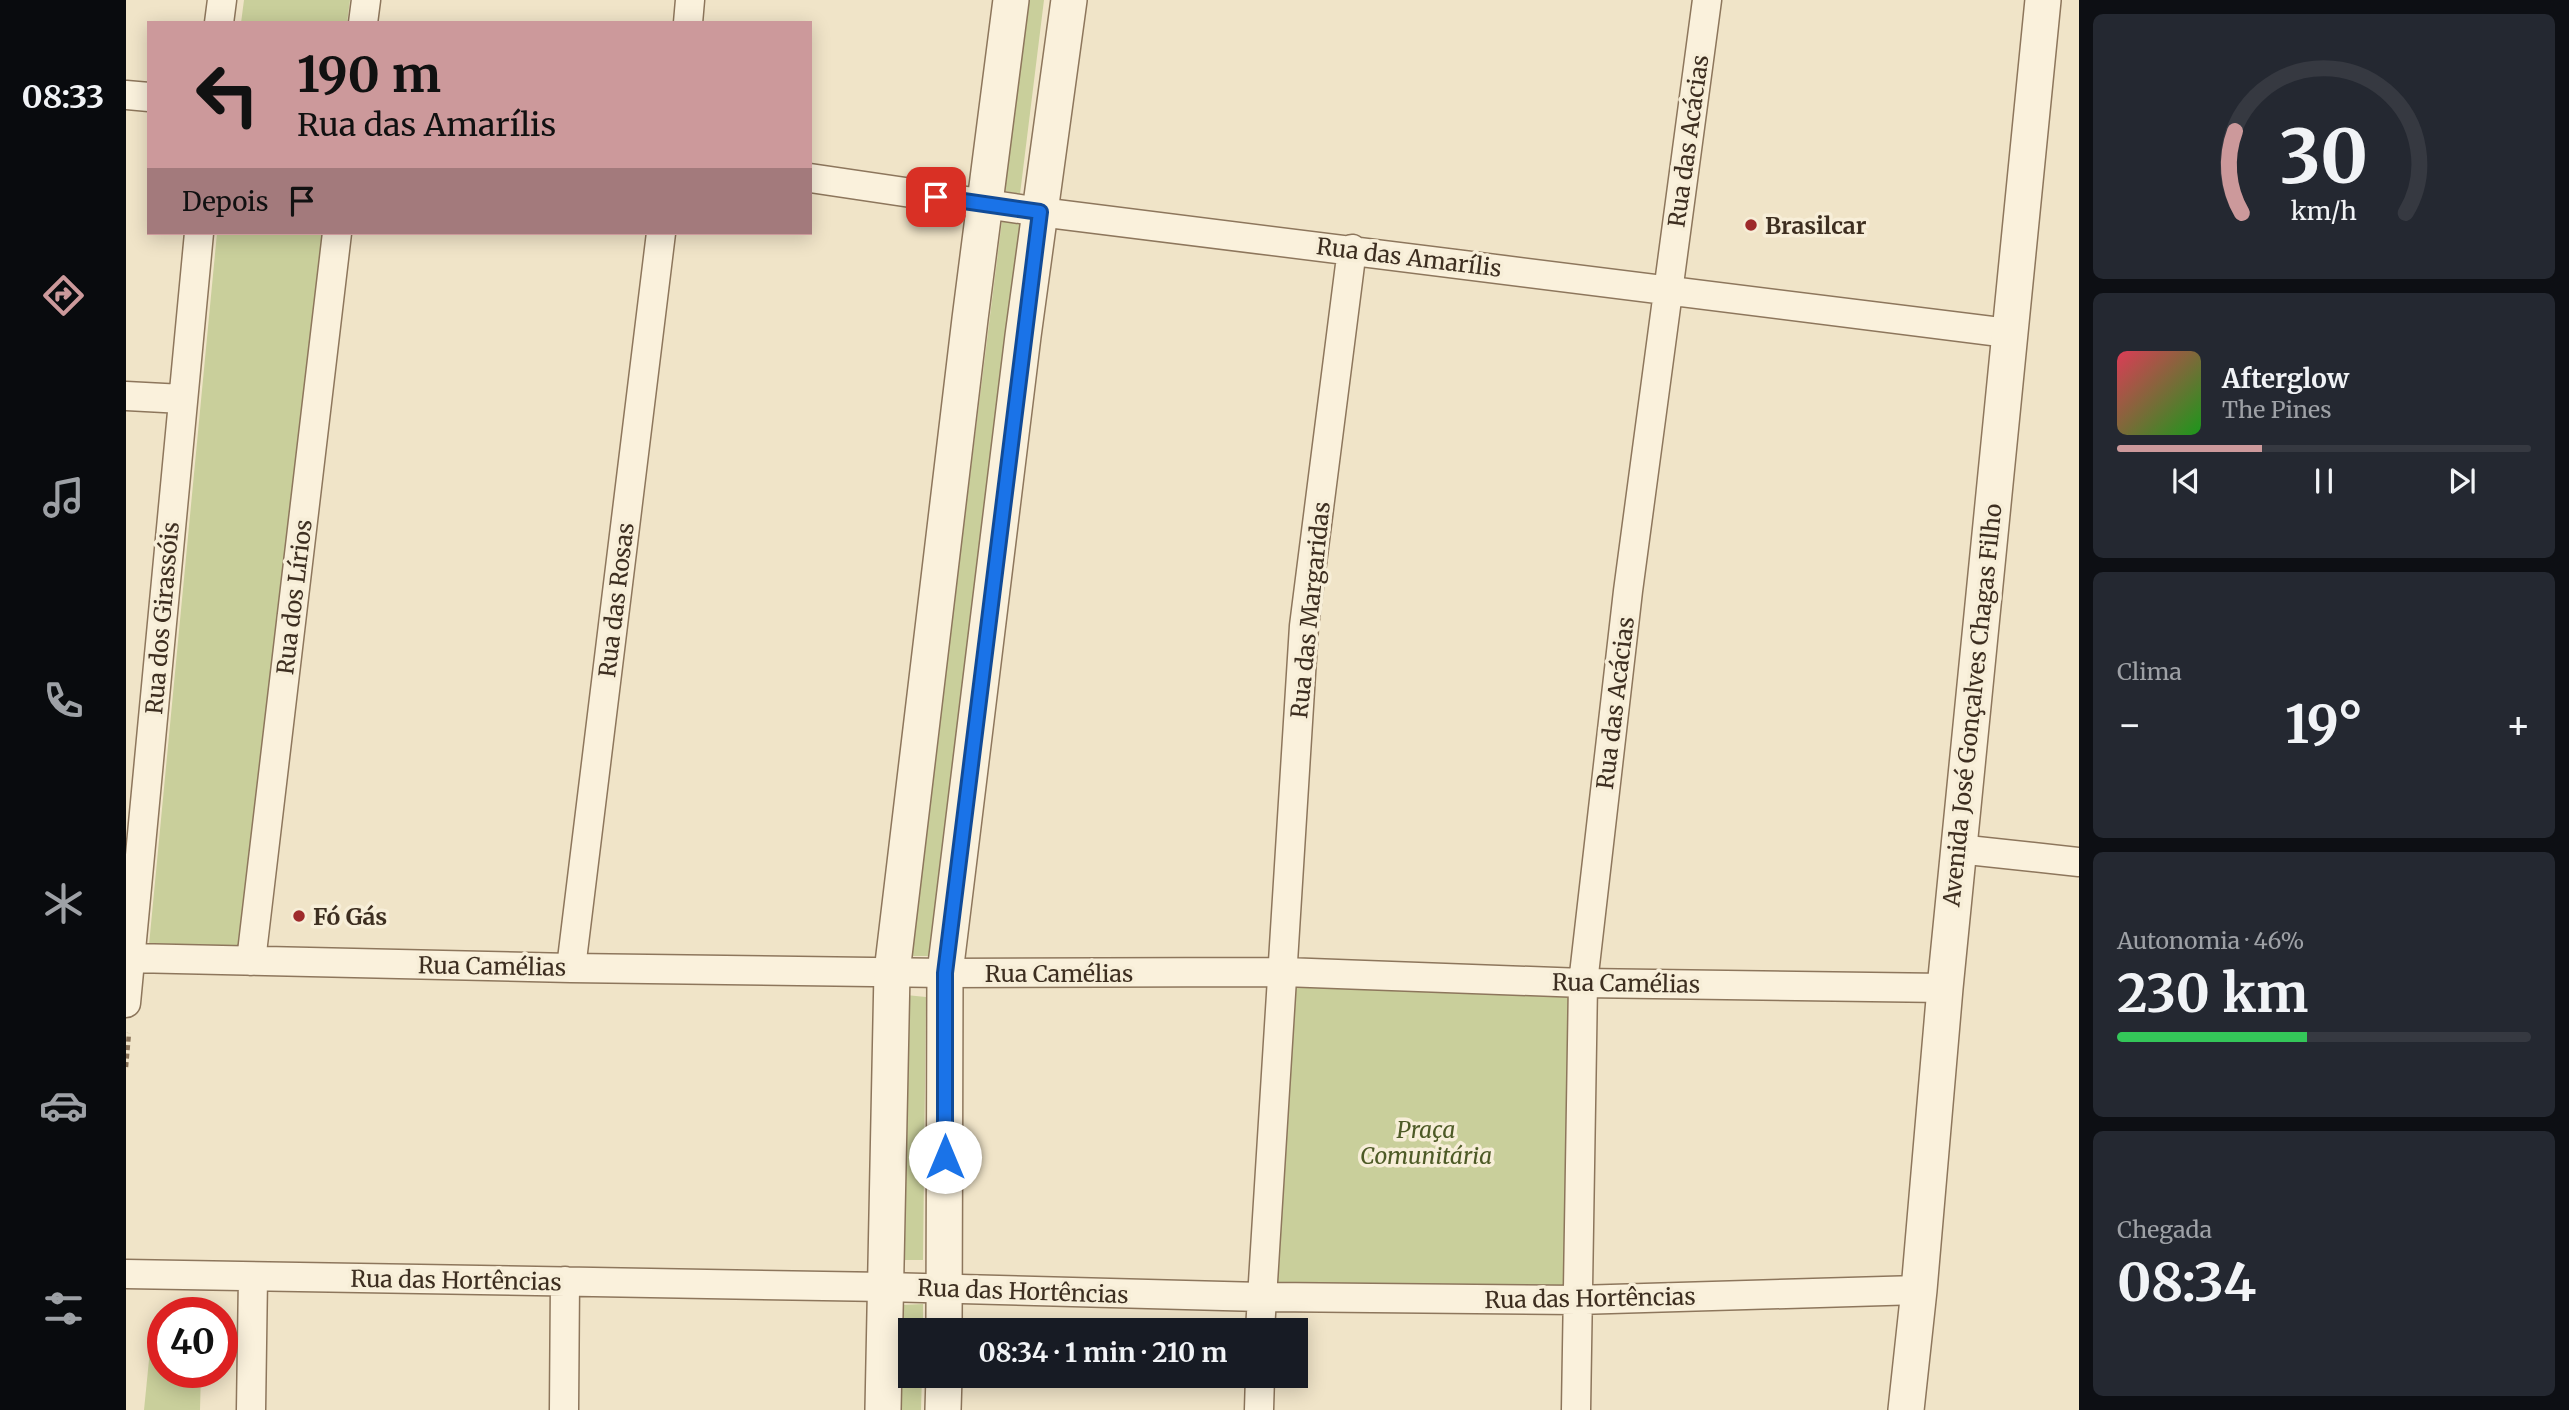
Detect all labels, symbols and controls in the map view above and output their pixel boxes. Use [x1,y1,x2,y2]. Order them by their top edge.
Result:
text: 190 m [297,44,441,105]
icon: left [182,49,273,140]
street label: Rua das Acácias [1662,53,1714,229]
text: 08:33 [22,77,104,117]
text: Rua das Amarílis [297,105,556,145]
text: 30 [2279,111,2369,203]
pin [906,167,966,227]
icon: arrive [917,178,955,216]
icon: arrive [283,182,321,220]
text: Depois [182,185,269,218]
text: km/h [2291,194,2357,226]
place label: Brasilcar [1765,211,1867,240]
marker: Brasilcar [1743,217,1759,233]
street label: Rua das Amarílis [1315,231,1503,283]
icon: directions [39,271,88,320]
text: Afterglow [2222,362,2349,395]
text: The Pines [2222,395,2332,424]
icon: previous [2167,462,2205,500]
icon: pause [2305,462,2343,500]
icon: next [2443,462,2481,500]
icon: music [39,473,88,522]
street label: Rua das Margaridas [1284,500,1336,720]
street label: Avenida José Gonçalves Chagas Filho [1936,502,2008,909]
street label: Rua dos Lírios [270,518,318,676]
street label: Rua dos Girassóis [139,521,185,715]
street label: Rua das Rosas [592,521,640,679]
street label: Rua das Acácias [1590,615,1640,791]
text: Clima [2117,657,2182,686]
icon: phone [39,676,88,725]
text: 19° [2285,692,2363,757]
text: − [2117,701,2142,748]
text: + [2506,701,2531,748]
icon: climate [39,879,88,928]
place label: Fó Gás [313,902,387,931]
marker: Fó Gás [291,908,307,924]
text: Autonomia · 46% [2117,926,2304,955]
street label: Rua Camélias [418,950,566,982]
street label: Rua Camélias [985,959,1133,988]
text: 230 km [2117,961,2308,1026]
street label: Rua Camélias [1552,967,1700,999]
icon: car [39,1081,88,1130]
park label: Praça Comunitária [1360,1115,1492,1170]
position arrow [908,1120,982,1194]
text: Chegada [2117,1215,2212,1244]
text: 08:34 [2117,1250,2256,1315]
street label: Rua das Hortências [350,1264,562,1296]
street label: Rua das Hortências [917,1273,1129,1309]
street label: Rua das Hortências [1484,1282,1696,1314]
icon: filters [39,1284,88,1333]
speed limit sign: 40 [147,1297,238,1388]
text: 08:34 · 1 min · 210 m [979,1336,1227,1369]

